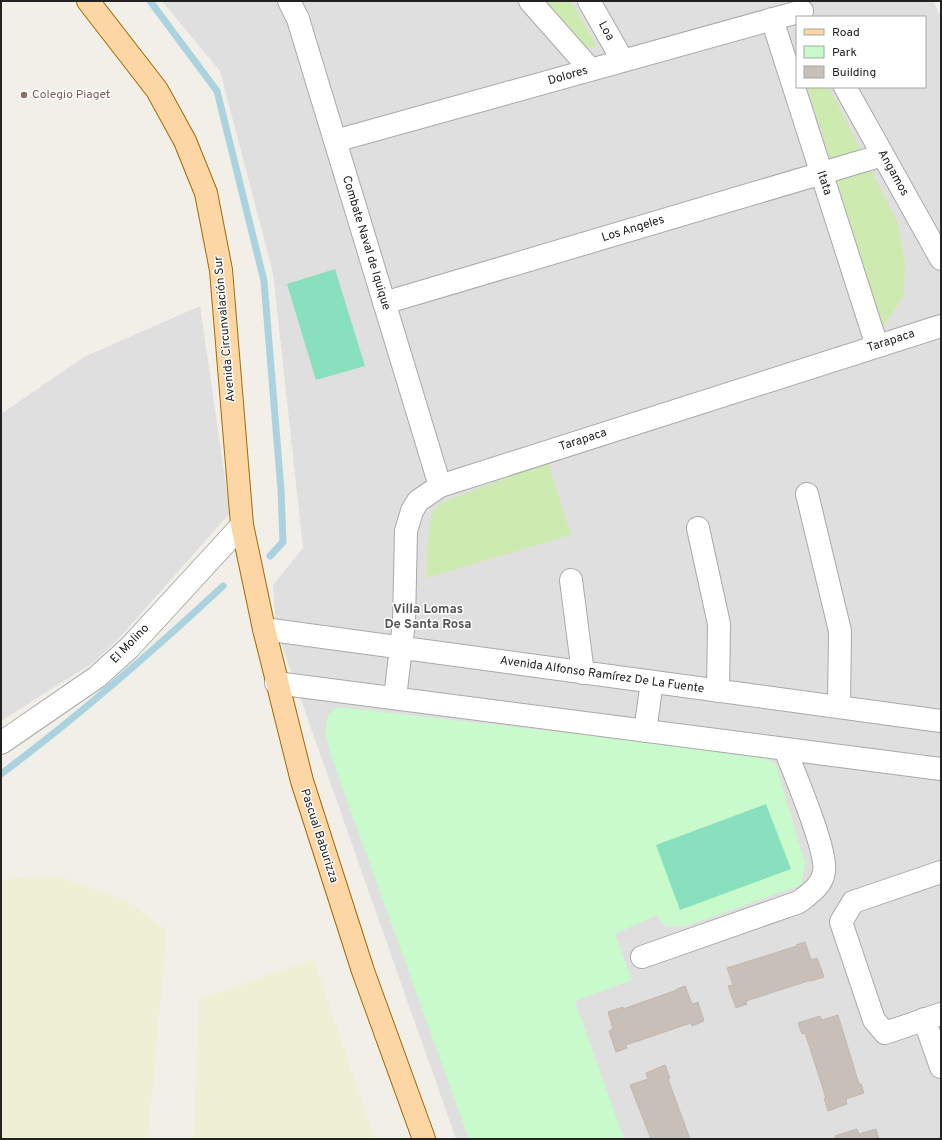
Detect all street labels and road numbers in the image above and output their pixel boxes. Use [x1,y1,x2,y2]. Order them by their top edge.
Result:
street label: Loa [594,18,618,44]
street label: Dolores [546,63,590,89]
street label: Angamos [874,147,912,199]
street label: Itata [813,169,835,197]
street label: Combate Naval de Iquique [338,174,394,312]
street label: Los Angeles [600,212,666,246]
street label: Avenida Circunvalación Sur [211,255,239,403]
street label: Tarapaca [865,326,917,356]
street label: Tarapaca [557,425,609,455]
street label: El Molino [107,620,153,667]
street label: Avenida Alfonso Ramírez De La Fuente [499,653,705,697]
street label: Pascual Baburizza [296,787,342,885]

